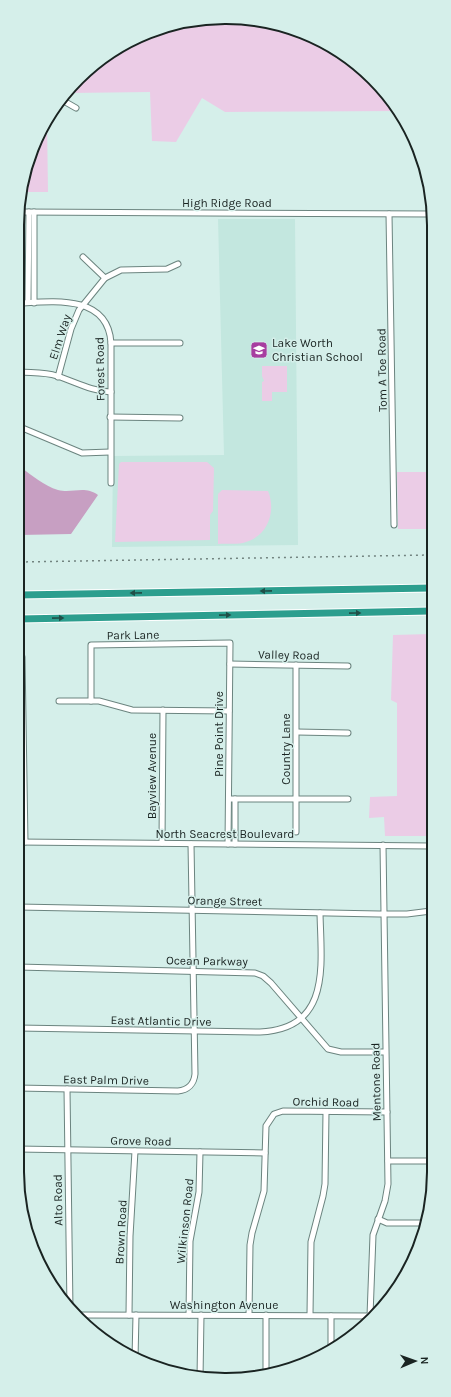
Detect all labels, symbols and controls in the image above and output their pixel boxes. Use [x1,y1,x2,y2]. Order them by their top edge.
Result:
street label: High Ridge Road [182,196,272,210]
street label: Elm Way [46,312,74,361]
street label: Tom A Toe Road [374,328,390,412]
place label: Lake Worth Christian School [272,336,363,364]
street label: Forest Road [92,337,108,401]
school or university icon: Lake Worth Christian School [249,340,269,360]
one-way arrow [259,588,272,594]
one-way arrow [129,590,142,596]
one-way arrow [349,610,362,616]
one-way arrow [219,612,232,618]
one-way arrow [52,615,65,621]
street label: Park Lane [106,628,160,642]
street label: Valley Road [258,647,320,663]
street label: Pine Point Drive [212,691,226,777]
street label: Country Lane [279,713,293,785]
street label: Bayview Avenue [145,733,159,819]
street label: North Seacrest Boulevard [156,827,294,841]
street label: Orange Street [188,893,263,909]
street label: Ocean Parkway [166,953,249,969]
street label: East Atlantic Drive [110,1013,212,1029]
street label: Mentone Road [368,1043,384,1121]
street label: East Palm Drive [63,1072,149,1088]
street label: Orchid Road [293,1094,359,1110]
street label: Grove Road [110,1133,172,1149]
street label: Alto Road [51,1174,65,1226]
street label: Wilkinson Road [174,1178,196,1264]
street label: Brown Road [112,1199,130,1265]
street label: Washington Avenue [170,1298,278,1312]
north arrow [395,1341,435,1381]
text: N [418,1356,431,1365]

